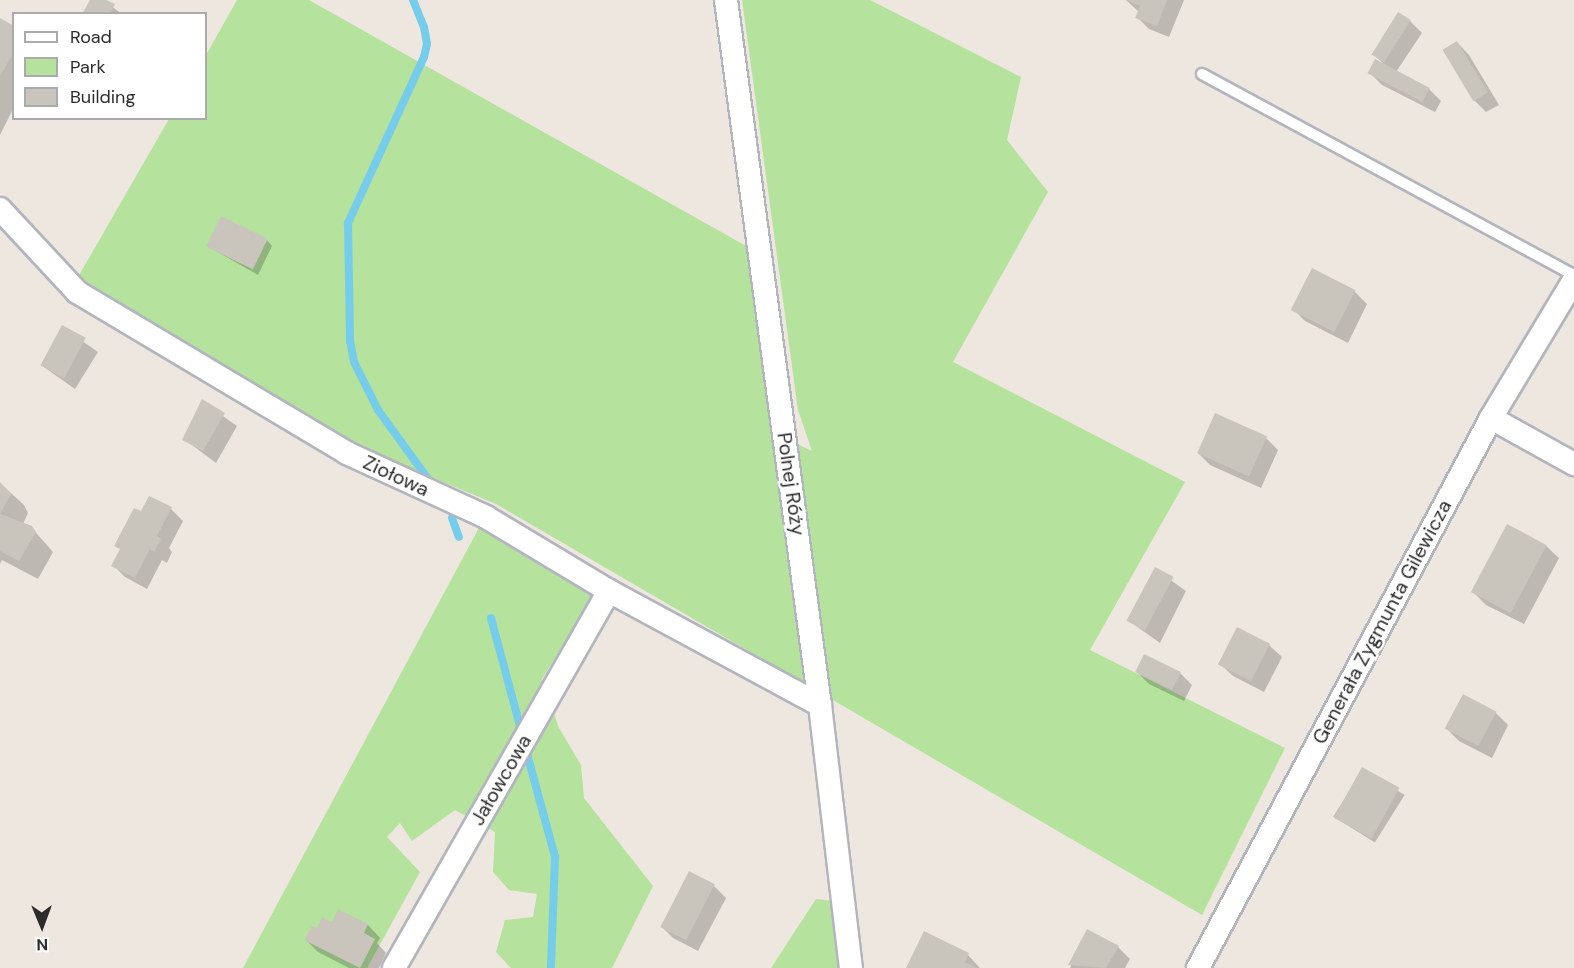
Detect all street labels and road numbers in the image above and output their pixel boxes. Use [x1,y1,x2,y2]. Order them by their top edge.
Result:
street label: Polnej Róży [772,431,810,537]
street label: Ziołowa [359,450,433,502]
street label: Generała Zygmunta Gilewicza [1307,496,1457,748]
street label: Jałowcowa [465,730,537,830]

